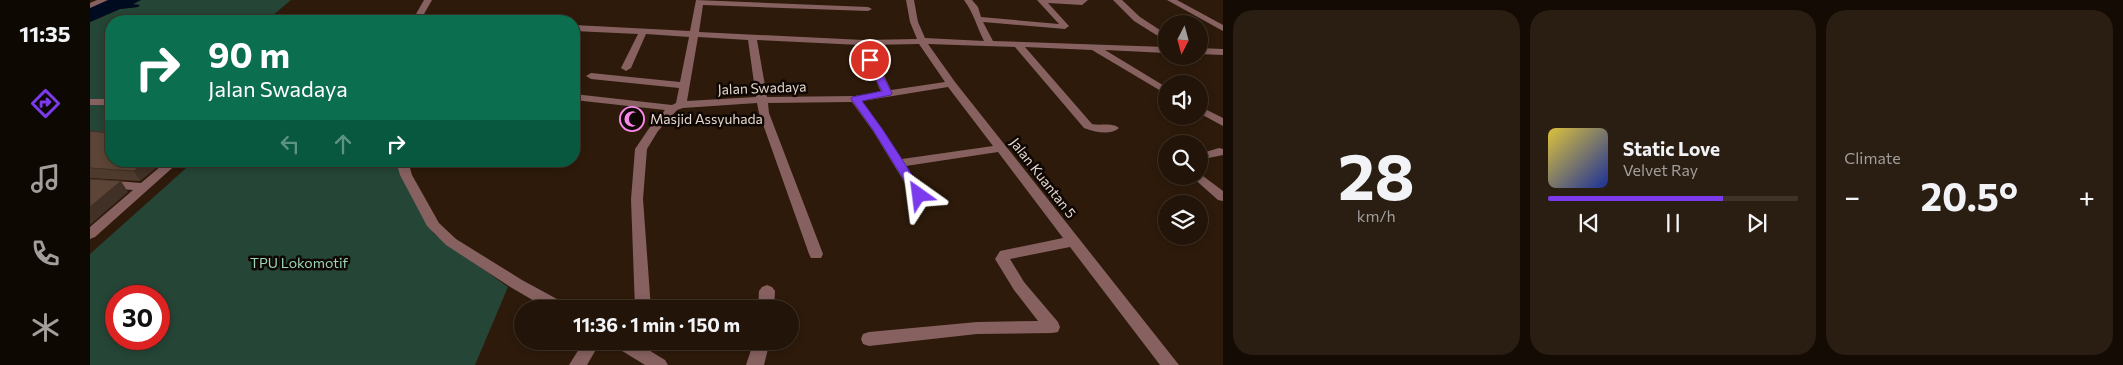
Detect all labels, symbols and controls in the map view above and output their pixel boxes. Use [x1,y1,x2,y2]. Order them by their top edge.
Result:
north arrow [1158,15,1208,65]
map controls [1158,15,1208,245]
text: 11:35 [19,20,71,47]
text: 90 m [208,32,290,75]
icon: right [125,35,190,100]
pin [849,39,891,81]
icon: arrive [856,46,884,74]
text: Jalan Swadaya [208,75,348,102]
button: sound [1158,75,1208,125]
street label: Jalan Swadaya [717,77,807,98]
icon: directions [28,86,63,121]
mosque icon: Masjid Assyuhada [619,106,645,132]
place label: Masjid Assyuhada [650,110,763,127]
icon: left [276,130,304,158]
icon: ahead [329,130,357,158]
icon: right [382,130,410,158]
street label: Jalan Kuantan 5 [1007,134,1080,221]
text: 28 [1338,134,1415,213]
button: search [1158,135,1208,185]
text: Static Love [1623,137,1720,160]
text: Climate [1844,148,1901,167]
text: Velvet Ray [1623,160,1698,179]
icon: music [28,161,63,196]
position arrow [892,168,944,220]
text: 20.5° [1921,172,2018,219]
text: − [1844,179,1860,213]
text: + [2079,179,2095,213]
button: layers [1158,195,1208,245]
text: km/h [1357,206,1396,225]
icon: previous [1575,209,1603,237]
icon: pause [1659,209,1687,237]
icon: next [1743,209,1771,237]
icon: phone [28,236,63,271]
park label: TPU Lokomotif [250,254,348,271]
speed limit sign: 30 [105,285,170,350]
icon: climate [28,310,63,345]
text: 11:36 · 1 min · 150 m [573,313,740,336]

